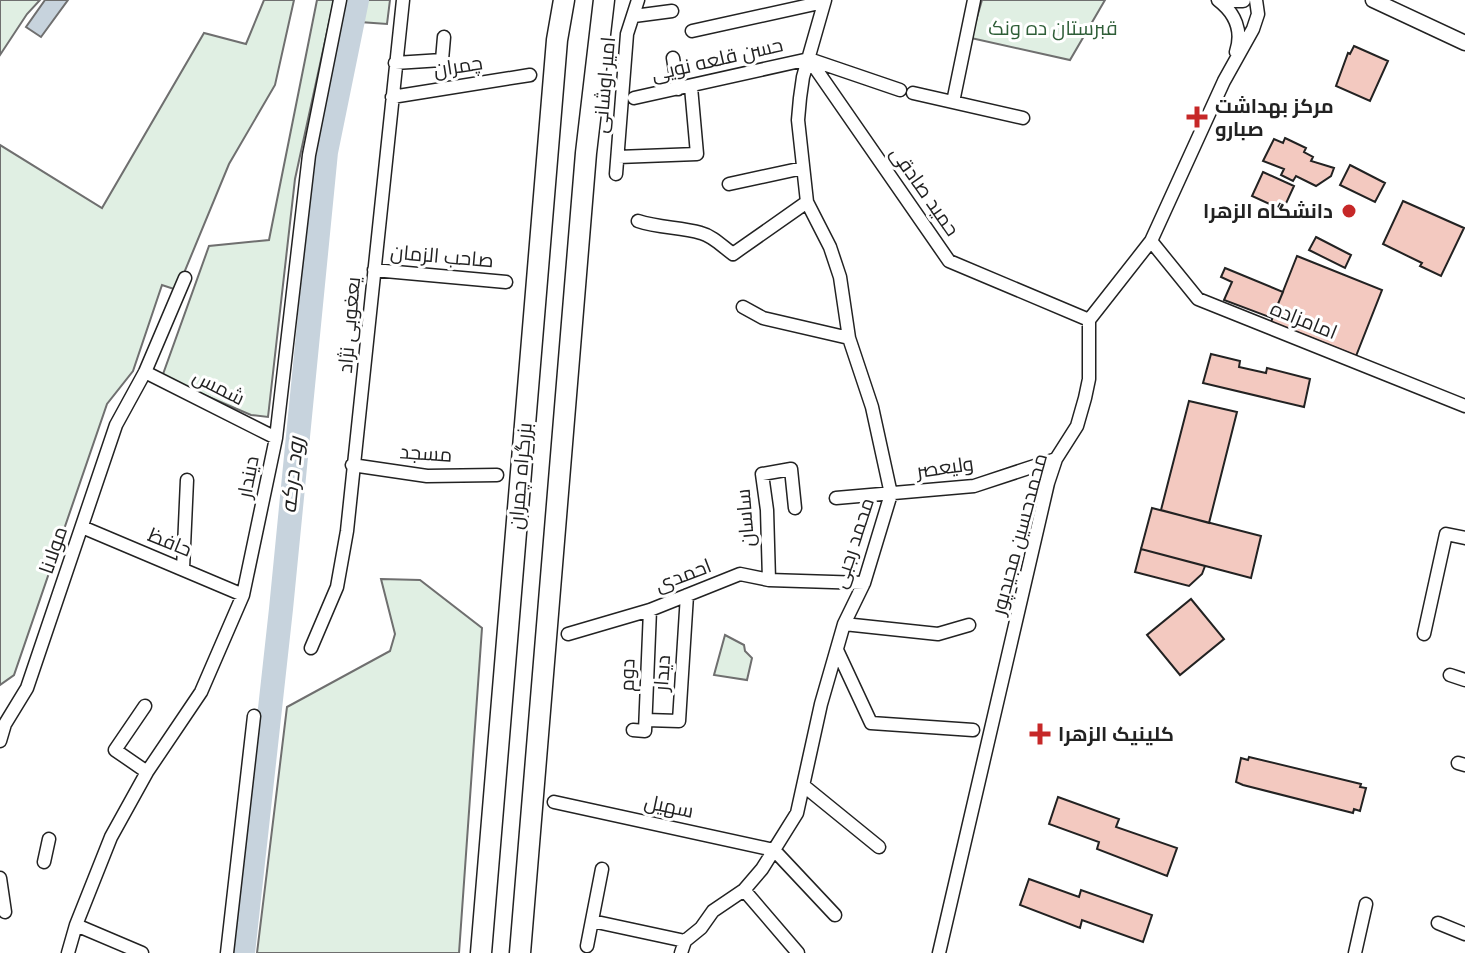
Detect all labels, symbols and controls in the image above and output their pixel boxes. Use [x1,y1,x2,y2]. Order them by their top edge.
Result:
park label: قبرستان ده ونک [988,16,1118,41]
street label: حسن قلعه نویی [649,32,785,87]
street label: امیر اوشانی [588,36,621,134]
street label: چمران [432,50,484,83]
place label: مرکز بهداشت صبارو [1215,94,1334,141]
marker: مرکز بهداشت صبارو [1186,106,1208,128]
street label: حمید صادقی [885,142,965,241]
place label: دانشگاه الزهرا [1203,199,1333,223]
marker: دانشگاه الزهرا [1340,202,1358,220]
street label: صاحب الزمان [389,240,495,273]
street label: یعغوبی نژاد [333,275,366,374]
street label: امامزاده [1267,296,1341,344]
street label: شمس [189,364,249,411]
street label: بزرگراه چمران [503,421,538,531]
water label: رود درکه [275,434,310,515]
street label: مسجد [399,439,453,467]
street label: ولیعصر [914,451,975,483]
street label: محمدحسین مجیدپور [986,451,1053,618]
street label: دیندار [232,454,264,501]
street label: ساسان [731,488,760,548]
street label: محمد رجبی [827,495,880,592]
street label: حافظ [145,522,195,562]
street label: مولانا [34,523,72,577]
street label: احمدی [651,553,715,598]
street label: دیدار [649,654,675,693]
street label: دوم [614,658,642,692]
place label: کلینیک الزهرا [1058,722,1174,746]
marker: کلینیک الزهرا [1029,723,1051,745]
street label: سهیل [642,789,696,824]

